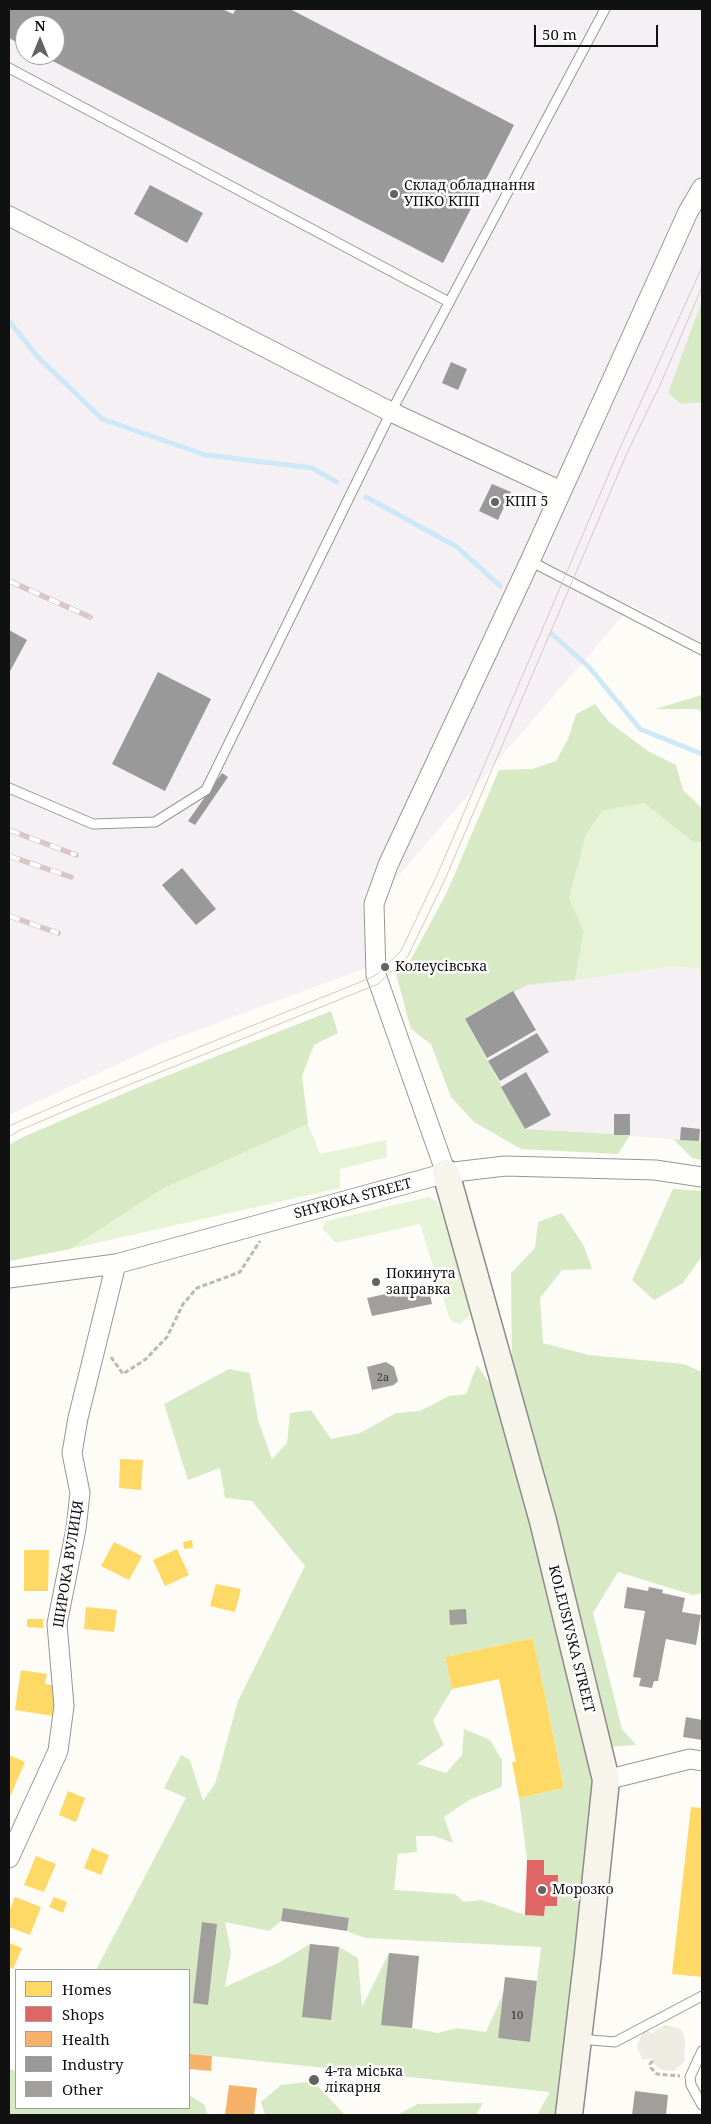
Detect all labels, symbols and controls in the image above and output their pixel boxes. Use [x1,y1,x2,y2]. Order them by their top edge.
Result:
north arrow [15,15,65,65]
scale bar [536,15,660,47]
text: N [34,16,46,35]
text: 50 m [542,24,577,44]
place label: Склад обладнання УПКО КПП [404,178,535,210]
marker: Склад обладнання УПКО КПП [388,188,400,200]
place label: КПП 5 [505,494,548,510]
marker: КПП 5 [489,496,501,508]
place label: Колеусівська [395,959,487,975]
marker: Колеусівська [379,961,391,973]
street label: SHYROKA STREET [292,1175,414,1223]
place label: Покинута заправка [386,1266,456,1298]
marker: Покинута заправка [370,1276,382,1288]
house number: 2а [377,1371,389,1385]
street label: ШИРОКА ВУЛИЦЯ [51,1499,87,1629]
street label: KOLEUSIVSKA STREET [545,1563,597,1715]
place label: Морозко [552,1882,613,1898]
marker: Морозко [536,1884,548,1896]
legend [15,1969,190,2109]
text: Homes [62,1979,112,1999]
text: Shops [62,2004,104,2024]
house number: 10 [511,2009,523,2023]
text: Health [62,2029,110,2049]
text: Industry [62,2054,124,2074]
place label: 4-та міська лікарня [325,2064,403,2096]
marker: 4-та міська лікарня [307,2073,321,2087]
text: Other [62,2079,103,2099]

